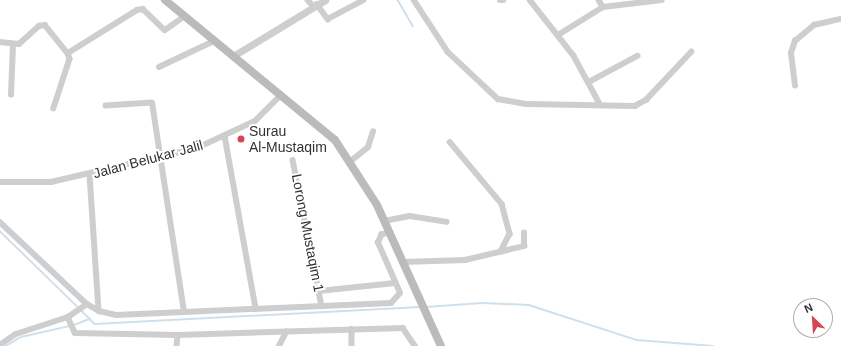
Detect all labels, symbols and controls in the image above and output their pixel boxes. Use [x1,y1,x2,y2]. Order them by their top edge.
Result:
place label: Surau Al-Mustaqim [249,123,327,156]
marker: Surau Al-Mustaqim [236,134,246,144]
street label: Jalan Belukar Jalil [91,136,205,182]
street label: Lorong Mustaqim 1 [288,173,328,293]
north arrow [793,298,833,338]
text: N [802,301,814,315]

